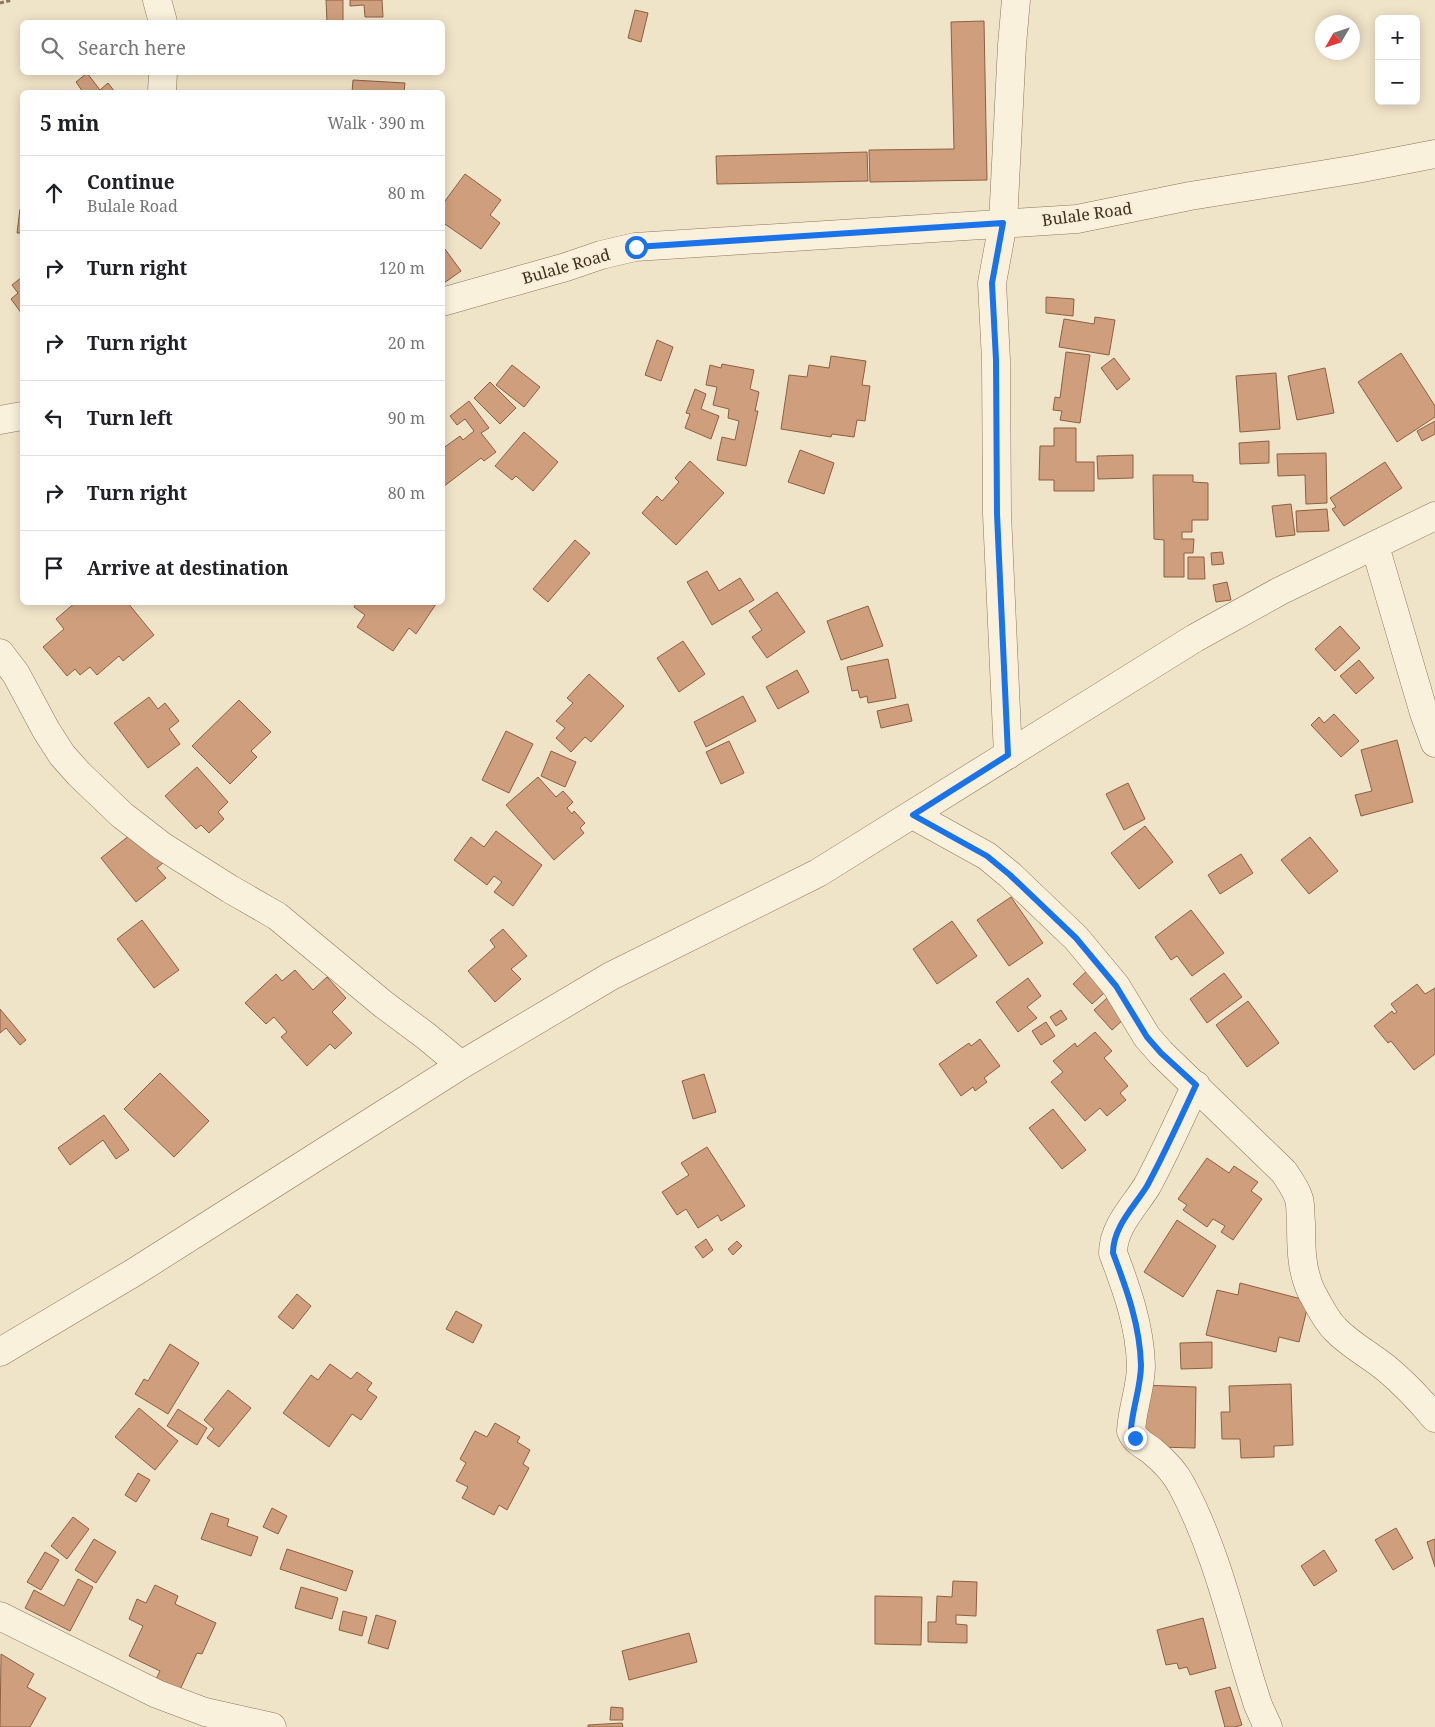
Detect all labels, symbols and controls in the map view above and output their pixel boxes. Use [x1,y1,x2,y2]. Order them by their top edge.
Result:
north arrow [1315,15,1360,60]
map controls [1375,15,1420,105]
button: + [1375,15,1420,60]
search box [20,20,445,75]
icon: search [38,34,66,62]
text: Search here [78,35,186,61]
button: − [1375,60,1420,105]
text: 5 min [40,109,99,137]
text: Walk · 390 m [328,112,425,134]
text: Continue [87,169,175,195]
icon: ahead [40,179,68,207]
text: 80 m [388,182,425,204]
text: Bulale Road [87,195,178,217]
street label: Bulale Road [1040,197,1134,231]
route start [625,236,648,259]
street label: Bulale Road [519,243,613,289]
icon: right [40,254,68,282]
text: Turn right [87,255,187,281]
text: 120 m [379,257,425,279]
icon: right [40,329,68,357]
text: Turn right [87,330,187,356]
text: 20 m [388,332,425,354]
icon: left [40,404,68,432]
text: Turn left [87,405,173,431]
text: 90 m [388,407,425,429]
icon: right [40,479,68,507]
text: Turn right [87,480,187,506]
text: 80 m [388,482,425,504]
icon: arrive [40,554,68,582]
text: Arrive at destination [87,555,289,581]
route end [1124,1427,1147,1450]

